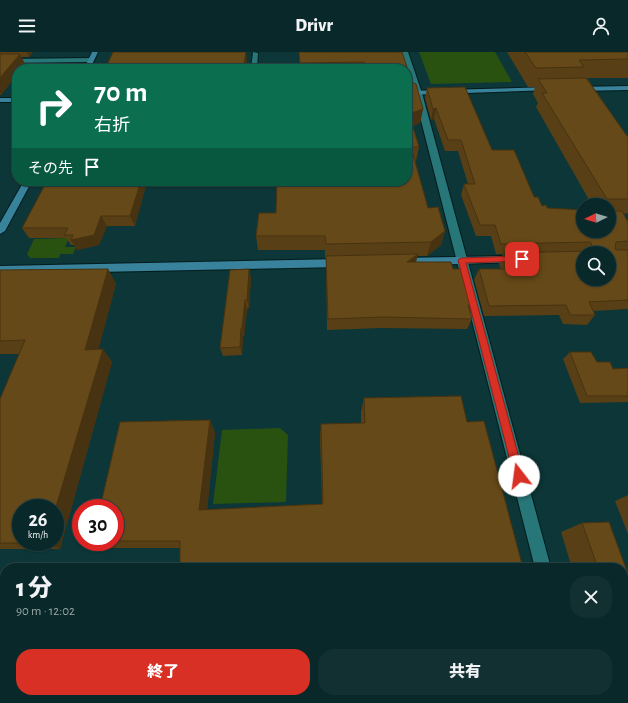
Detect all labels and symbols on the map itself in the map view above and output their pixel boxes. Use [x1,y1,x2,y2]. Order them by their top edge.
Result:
north arrow [576,198,616,238]
pin [505,242,539,276]
position arrow [498,455,540,497]
speed limit sign: 30 [72,499,124,551]

